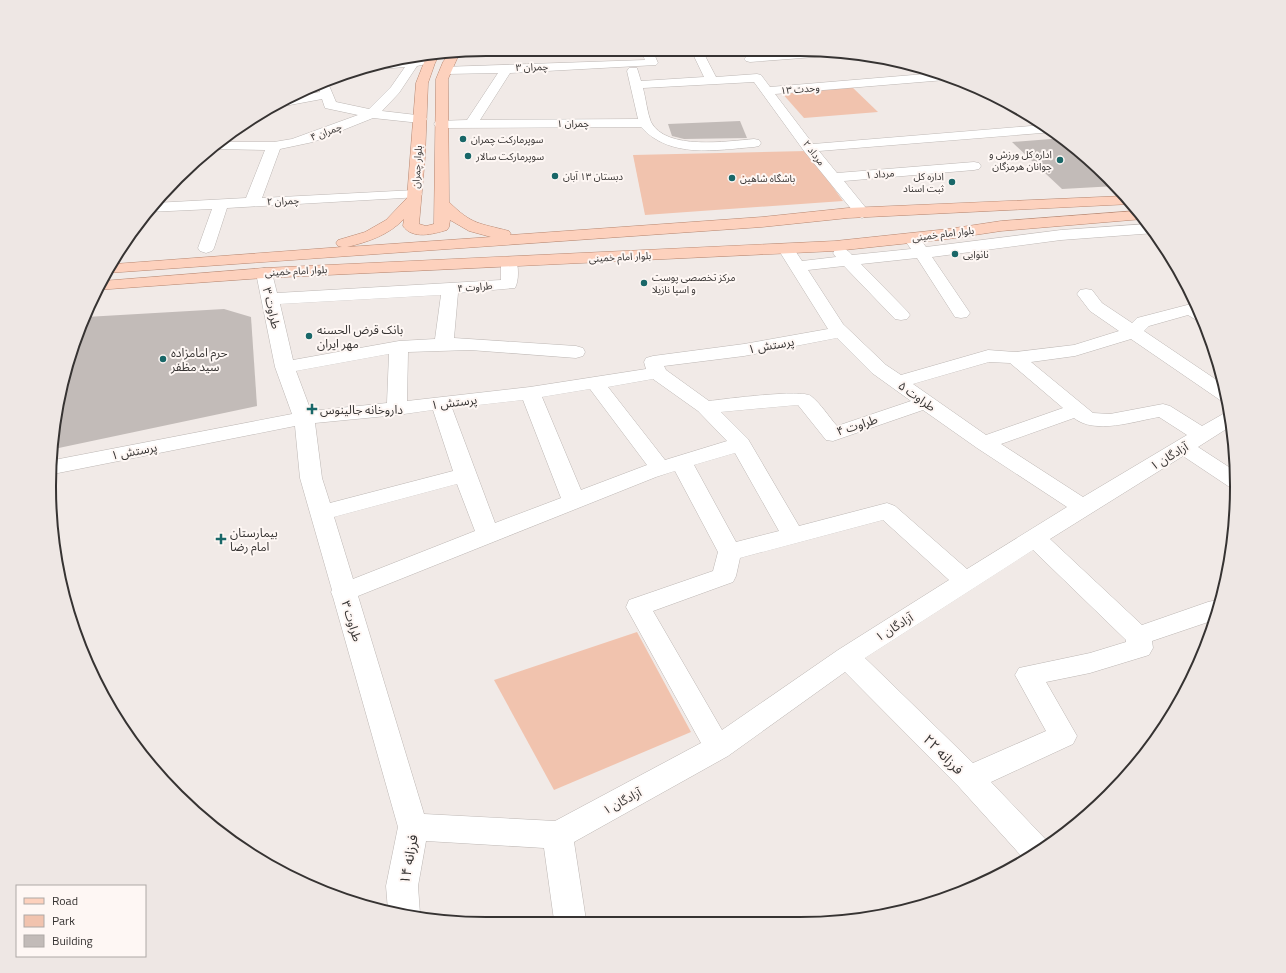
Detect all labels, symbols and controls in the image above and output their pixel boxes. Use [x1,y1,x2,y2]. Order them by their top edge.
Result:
street label: چمران ۳ [515,59,549,75]
street label: وحدت ۱۳ [780,80,820,98]
street label: چمران ۱ [557,116,589,131]
street label: چمران ۴ [308,119,344,145]
place label: سوپرمارکت چمران [471,132,544,147]
marker: سوپرمارکت چمران [458,134,468,144]
street label: مرداد ۲ [799,137,829,169]
street label: بلوار چمران [408,145,426,189]
place label: اداره کل ورزش و جوانان هرمزگان [989,147,1052,174]
place label: سوپرمارکت سالار [475,149,544,164]
marker: سوپرمارکت سالار [463,151,473,161]
marker: اداره کل ورزش و جوانان هرمزگان [1055,155,1065,165]
street label: مرداد ۱ [865,165,895,183]
place label: دبستان ۱۳ آبان [563,169,623,184]
place label: اداره کل ثبت اسناد [903,169,944,196]
marker: دبستان ۱۳ آبان [550,171,560,181]
place label: باشگاه شاهین [740,171,796,186]
marker: باشگاه شاهین [727,173,737,183]
marker: اداره کل ثبت اسناد [947,177,957,187]
street label: چمران ۲ [266,193,300,209]
street label: بلوار امام خمینی [911,223,975,246]
place label: نانوایی [963,247,989,262]
street label: بلوار امام خمینی [588,248,652,267]
marker: نانوایی [950,249,960,259]
street label: بلوار امام خمینی [264,262,328,281]
place label: مرکز تخصصی پوست و اسپا نازیلا [652,270,735,297]
street label: طراوت ۴ [457,278,493,296]
marker: مرکز تخصصی پوست و اسپا نازیلا [639,278,649,288]
street label: طراوت ۳ [258,285,286,331]
place label: بانک قرض الحسنه مهر ایران [317,320,403,353]
marker: بانک قرض الحسنه مهر ایران [304,331,314,341]
street label: پرستش ۱ [746,332,796,358]
place label: حرم امامزاده سید مظفر [170,343,228,376]
marker: حرم امامزاده سید مظفر [158,354,168,364]
street label: طراوت ۵ [894,376,940,416]
street label: پرستش ۱ [430,390,478,414]
place label: داروخانه جالینوس [320,400,403,419]
marker: داروخانه جالینوس [307,404,317,414]
street label: طراوت ۴ [834,409,880,441]
street label: پرستش ۱ [109,437,159,465]
street label: آزادگان ۱ [1146,437,1192,475]
place label: بیمارستان امام رضا [230,523,278,556]
marker: بیمارستان امام رضا [215,533,227,545]
street label: طراوت ۳ [337,598,367,644]
street label: آزادگان ۱ [871,608,917,646]
street label: فرزانه ۲۲ [919,729,969,779]
street label: آزادگان ۱ [599,783,645,819]
street label: فرزانه ۱۴ [393,833,423,885]
legend [16,885,146,957]
text: Road [52,891,78,910]
text: Park [52,911,75,930]
text: Building [52,931,93,950]

